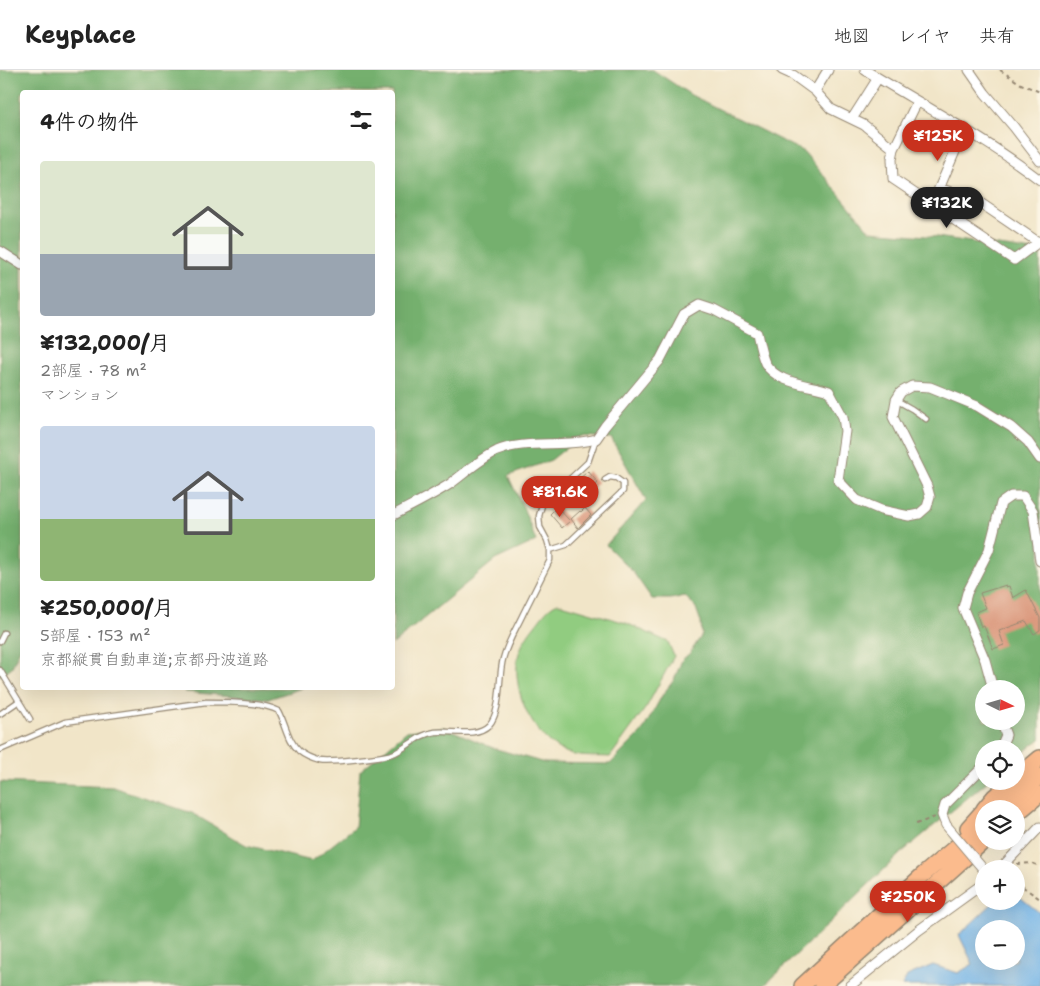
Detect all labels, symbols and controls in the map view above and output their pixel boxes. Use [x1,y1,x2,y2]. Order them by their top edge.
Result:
text: Keyplace [25,19,136,51]
text: 地図 [834,24,870,48]
text: レイヤ [898,24,951,48]
text: 共有 [979,24,1015,48]
icon: filters [347,106,375,134]
text: 4件の物件 [40,108,139,136]
pin: ¥125K [903,119,973,162]
text: ¥125K [913,125,963,146]
pin: ¥132K [912,186,982,229]
text: ¥132K [922,192,972,213]
icon: home [163,193,253,283]
text: ¥132,000/月 [40,329,170,357]
text: 2部屋 · 78 m² [40,360,147,381]
text: マンション [40,384,119,405]
icon: home [163,458,253,548]
pin: ¥81.6K [519,476,601,518]
text: ¥81.6K [532,481,588,502]
text: ¥250,000/月 [40,594,174,622]
text: 5部屋 · 153 m² [40,625,151,646]
text: 京都縦貫自動車道;京都丹波道路 [40,649,268,670]
north arrow [975,680,1025,730]
map controls [975,680,1025,970]
button: locate [975,740,1025,790]
button: layers [975,800,1025,850]
button: + [975,860,1025,910]
pin: ¥250K [873,880,943,923]
text: ¥250K [881,886,935,907]
button: − [975,920,1025,970]

